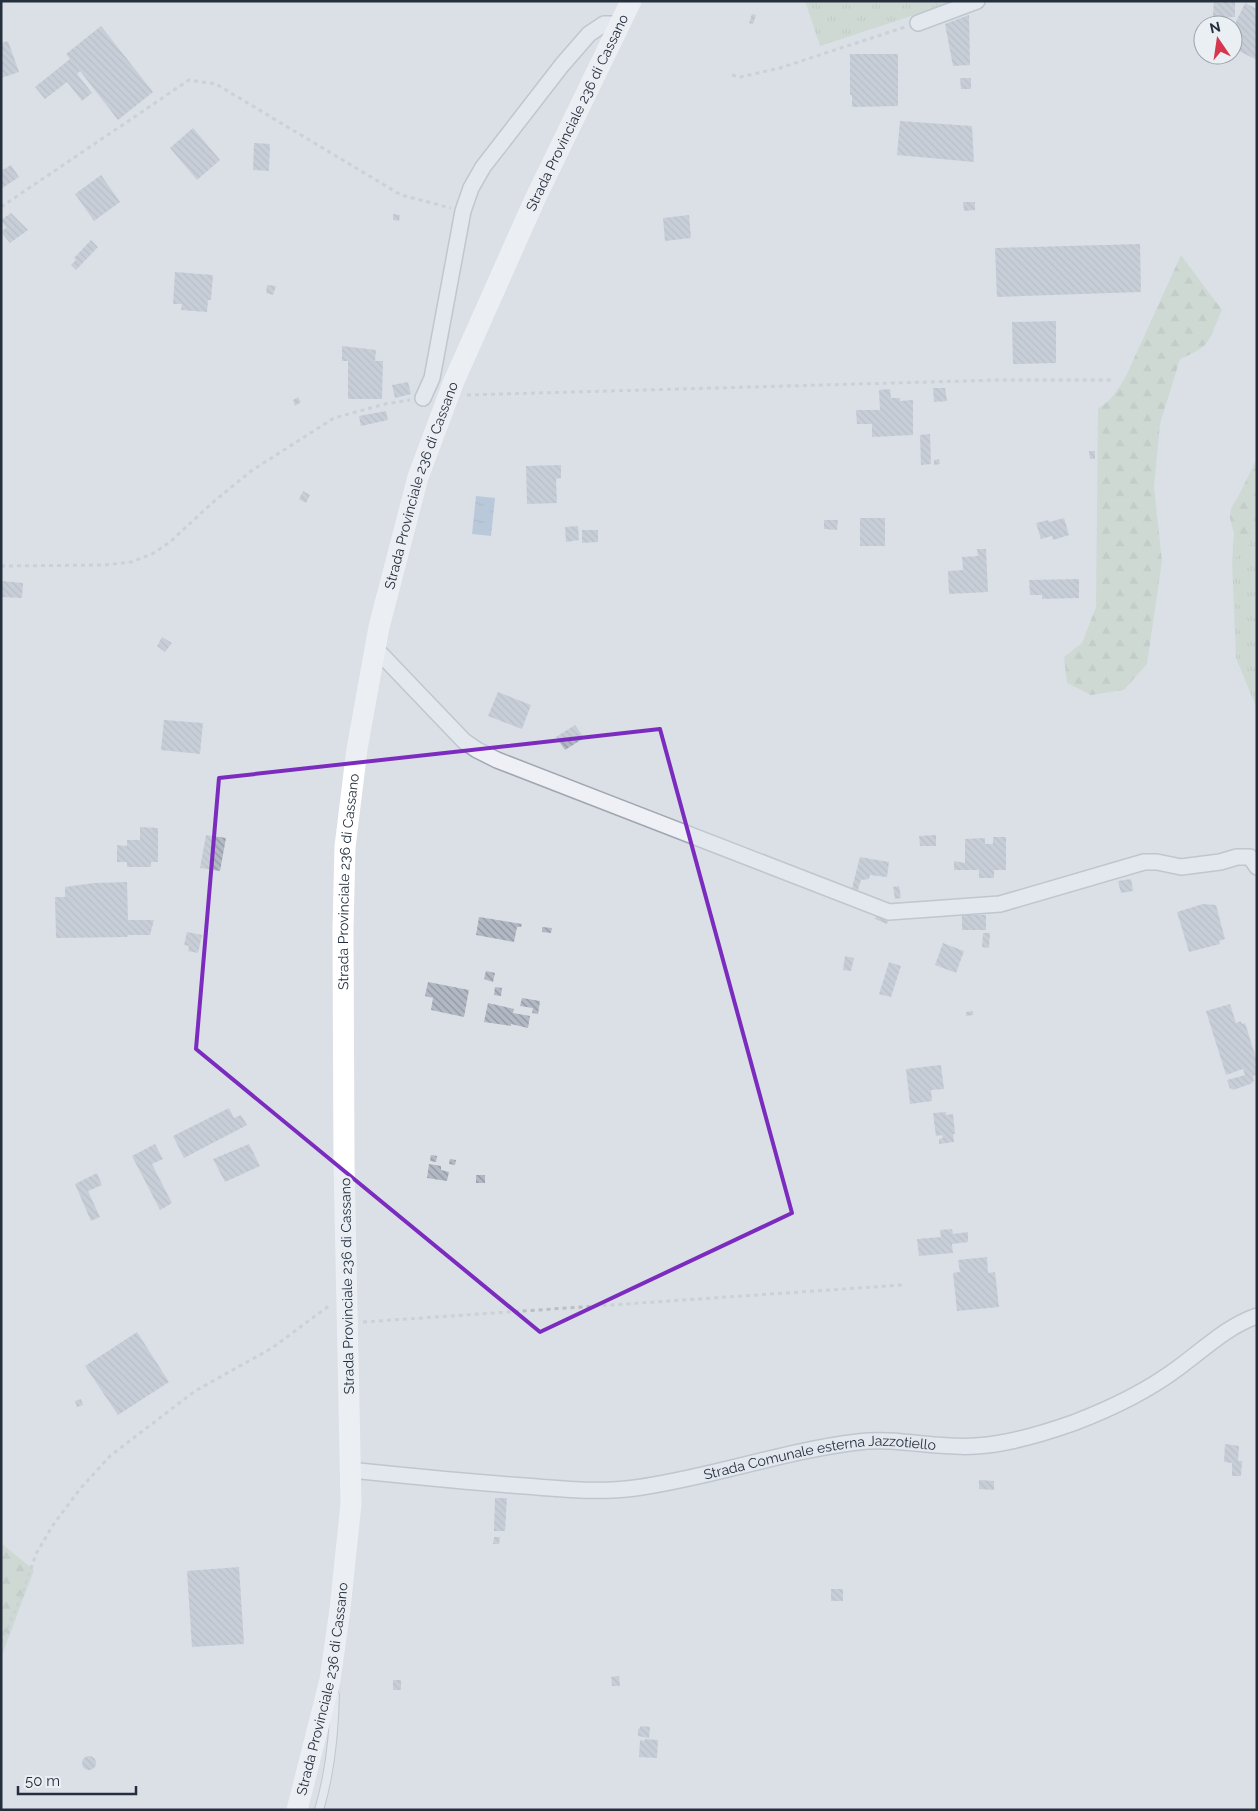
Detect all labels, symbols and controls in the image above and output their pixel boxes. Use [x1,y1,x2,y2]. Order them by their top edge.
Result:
street label: Strada Provinciale 236 di Cassano [523,11,631,214]
north arrow [1193,15,1243,65]
text: N [1208,18,1222,36]
street label: Strada Provinciale 236 di Cassano [381,379,461,591]
street label: Strada Provinciale 236 di Cassano [335,773,362,990]
street label: Strada Provinciale 236 di Cassano [337,1178,357,1394]
street label: Strada Comunale esterna Jazzotiello [702,1433,937,1483]
street label: Strada Provinciale 236 di Cassano [293,1582,351,1797]
scale bar [18,1764,135,1796]
text: 50 m [25,1772,60,1790]

